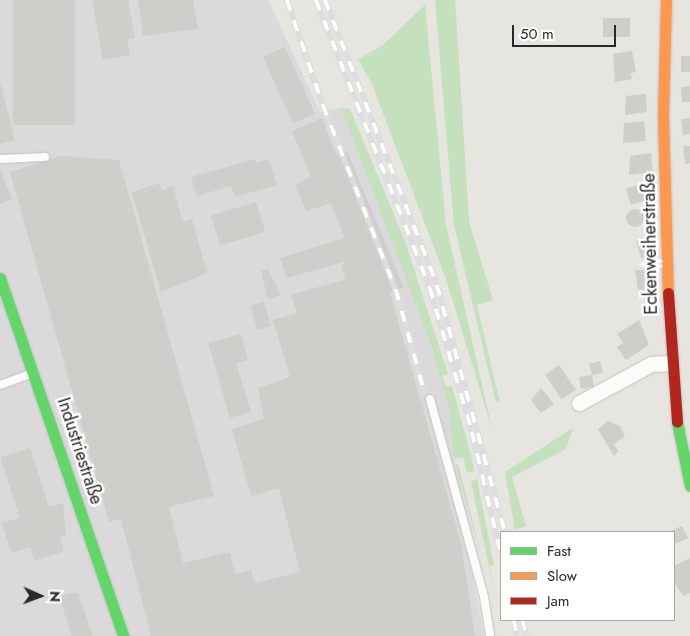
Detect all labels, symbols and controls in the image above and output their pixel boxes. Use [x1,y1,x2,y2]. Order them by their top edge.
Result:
scale bar [515,15,619,47]
text: 50 m [520,23,554,45]
street label: Eckenweiherstraße [638,173,662,315]
street label: Industriestraße [53,395,107,507]
legend [500,531,675,621]
text: Fast [547,540,571,562]
text: Slow [547,565,577,587]
north arrow [15,571,65,621]
text: Jam [547,590,570,612]
text: N [45,591,65,602]

